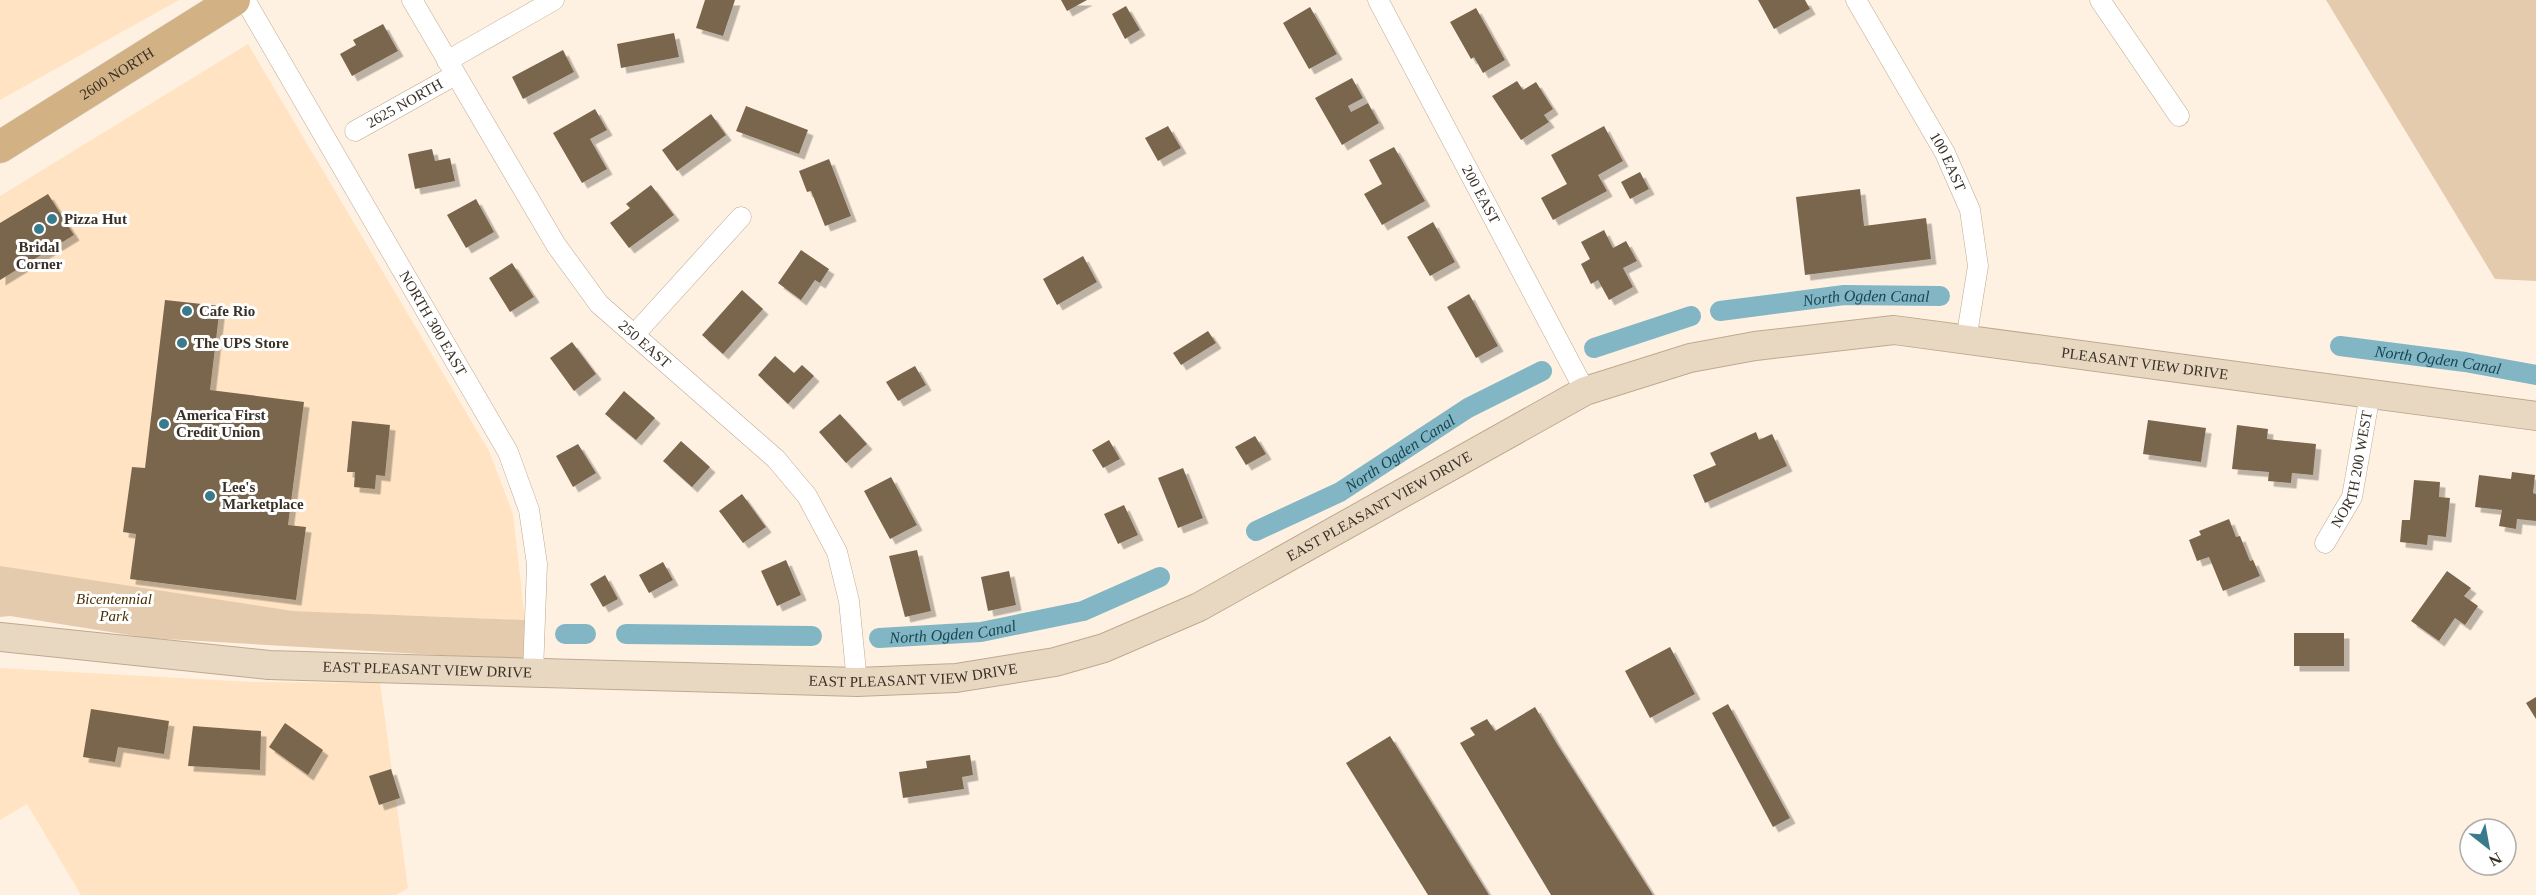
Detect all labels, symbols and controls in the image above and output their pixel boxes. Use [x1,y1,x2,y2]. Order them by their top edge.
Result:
street label: 2600 NORTH [77,44,157,103]
street label: 2625 NORTH [364,75,446,131]
street label: 100 EAST [1927,129,1969,194]
street label: 200 EAST [1459,163,1503,226]
place label: Pizza Hut [64,211,127,227]
marker: Pizza Hut [45,212,59,226]
marker: Bridal Corner [32,222,46,236]
place label: Bridal Corner [16,239,63,272]
street label: NORTH 300 EAST [396,268,470,378]
water label: North Ogden Canal [1801,286,1930,309]
place label: Cafe Rio [199,303,255,319]
marker: Cafe Rio [180,304,194,318]
street label: 250 EAST [615,317,674,371]
place label: The UPS Store [194,335,289,351]
marker: The UPS Store [175,336,189,350]
water label: North Ogden Canal [2373,342,2503,377]
street label: PLEASANT VIEW DRIVE [2060,344,2229,383]
place label: America First Credit Union [176,407,266,440]
street label: NORTH 200 WEST [2328,410,2375,530]
water label: North Ogden Canal [1341,411,1458,495]
marker: America First Credit Union [157,417,171,431]
street label: EAST PLEASANT VIEW DRIVE [1284,448,1475,564]
place label: Lee's Marketplace [222,479,304,512]
marker: Lee's Marketplace [203,489,217,503]
park label: Bicentennial Park [76,591,152,624]
water label: North Ogden Canal [888,616,1018,646]
street label: EAST PLEASANT VIEW DRIVE [323,659,532,681]
street label: EAST PLEASANT VIEW DRIVE [808,660,1018,690]
north arrow [2458,817,2518,877]
text: N [2486,849,2505,870]

